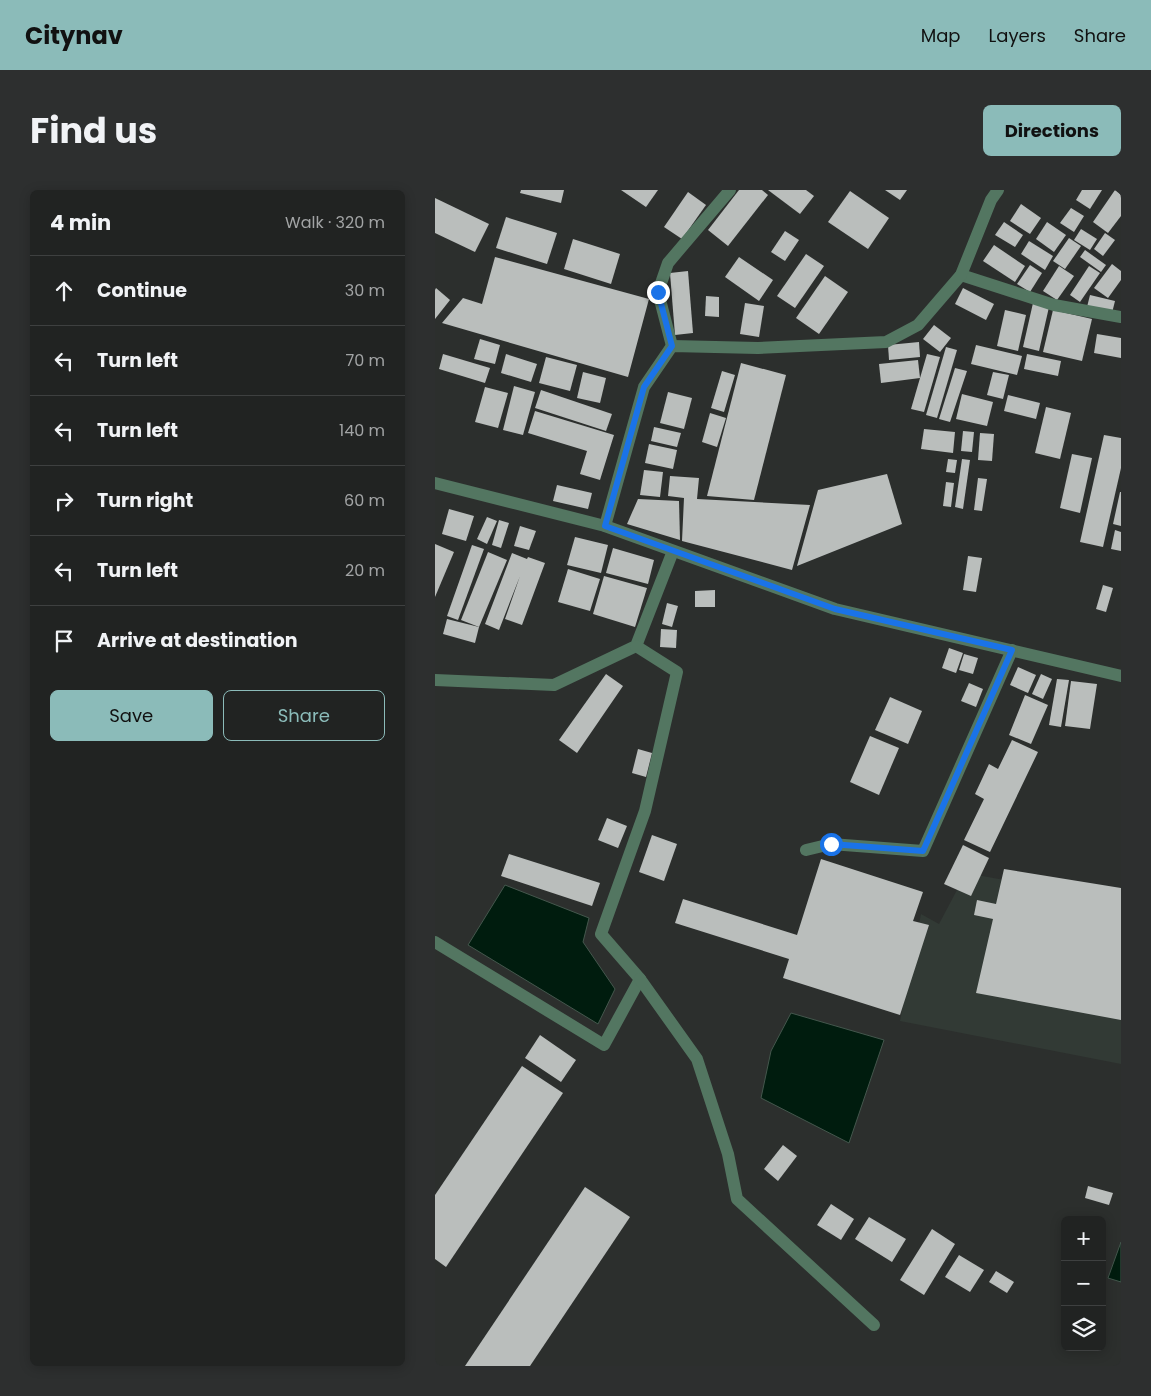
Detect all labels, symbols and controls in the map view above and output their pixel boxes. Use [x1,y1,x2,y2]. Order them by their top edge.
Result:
text: Citynav [25,19,123,52]
text: Map [921,23,961,48]
text: Layers [989,23,1046,48]
text: Share [1074,23,1126,48]
button: Directions [983,105,1121,156]
text: Find us [30,106,157,155]
text: 4 min [50,208,111,237]
text: Walk · 320 m [285,211,385,234]
icon: ahead [50,277,78,305]
text: Continue [97,277,187,304]
text: 30 m [345,279,385,302]
route end [647,281,670,304]
icon: left [50,347,78,375]
text: Turn left [97,347,178,374]
text: 70 m [345,349,385,372]
icon: left [50,417,78,445]
text: Turn left [97,417,178,444]
text: 140 m [339,419,385,442]
icon: right [50,487,78,515]
text: Turn right [97,487,193,514]
text: 60 m [344,489,385,512]
icon: left [50,557,78,585]
text: Turn left [97,557,178,584]
text: 20 m [345,559,385,582]
icon: arrive [50,627,78,655]
text: Arrive at destination [97,627,298,654]
button: Save [50,690,213,741]
button: Share [223,690,385,741]
route start [820,833,843,856]
map controls [1061,1216,1106,1351]
button: + [1061,1216,1106,1261]
button: − [1061,1261,1106,1306]
button: layers [1061,1306,1106,1351]

